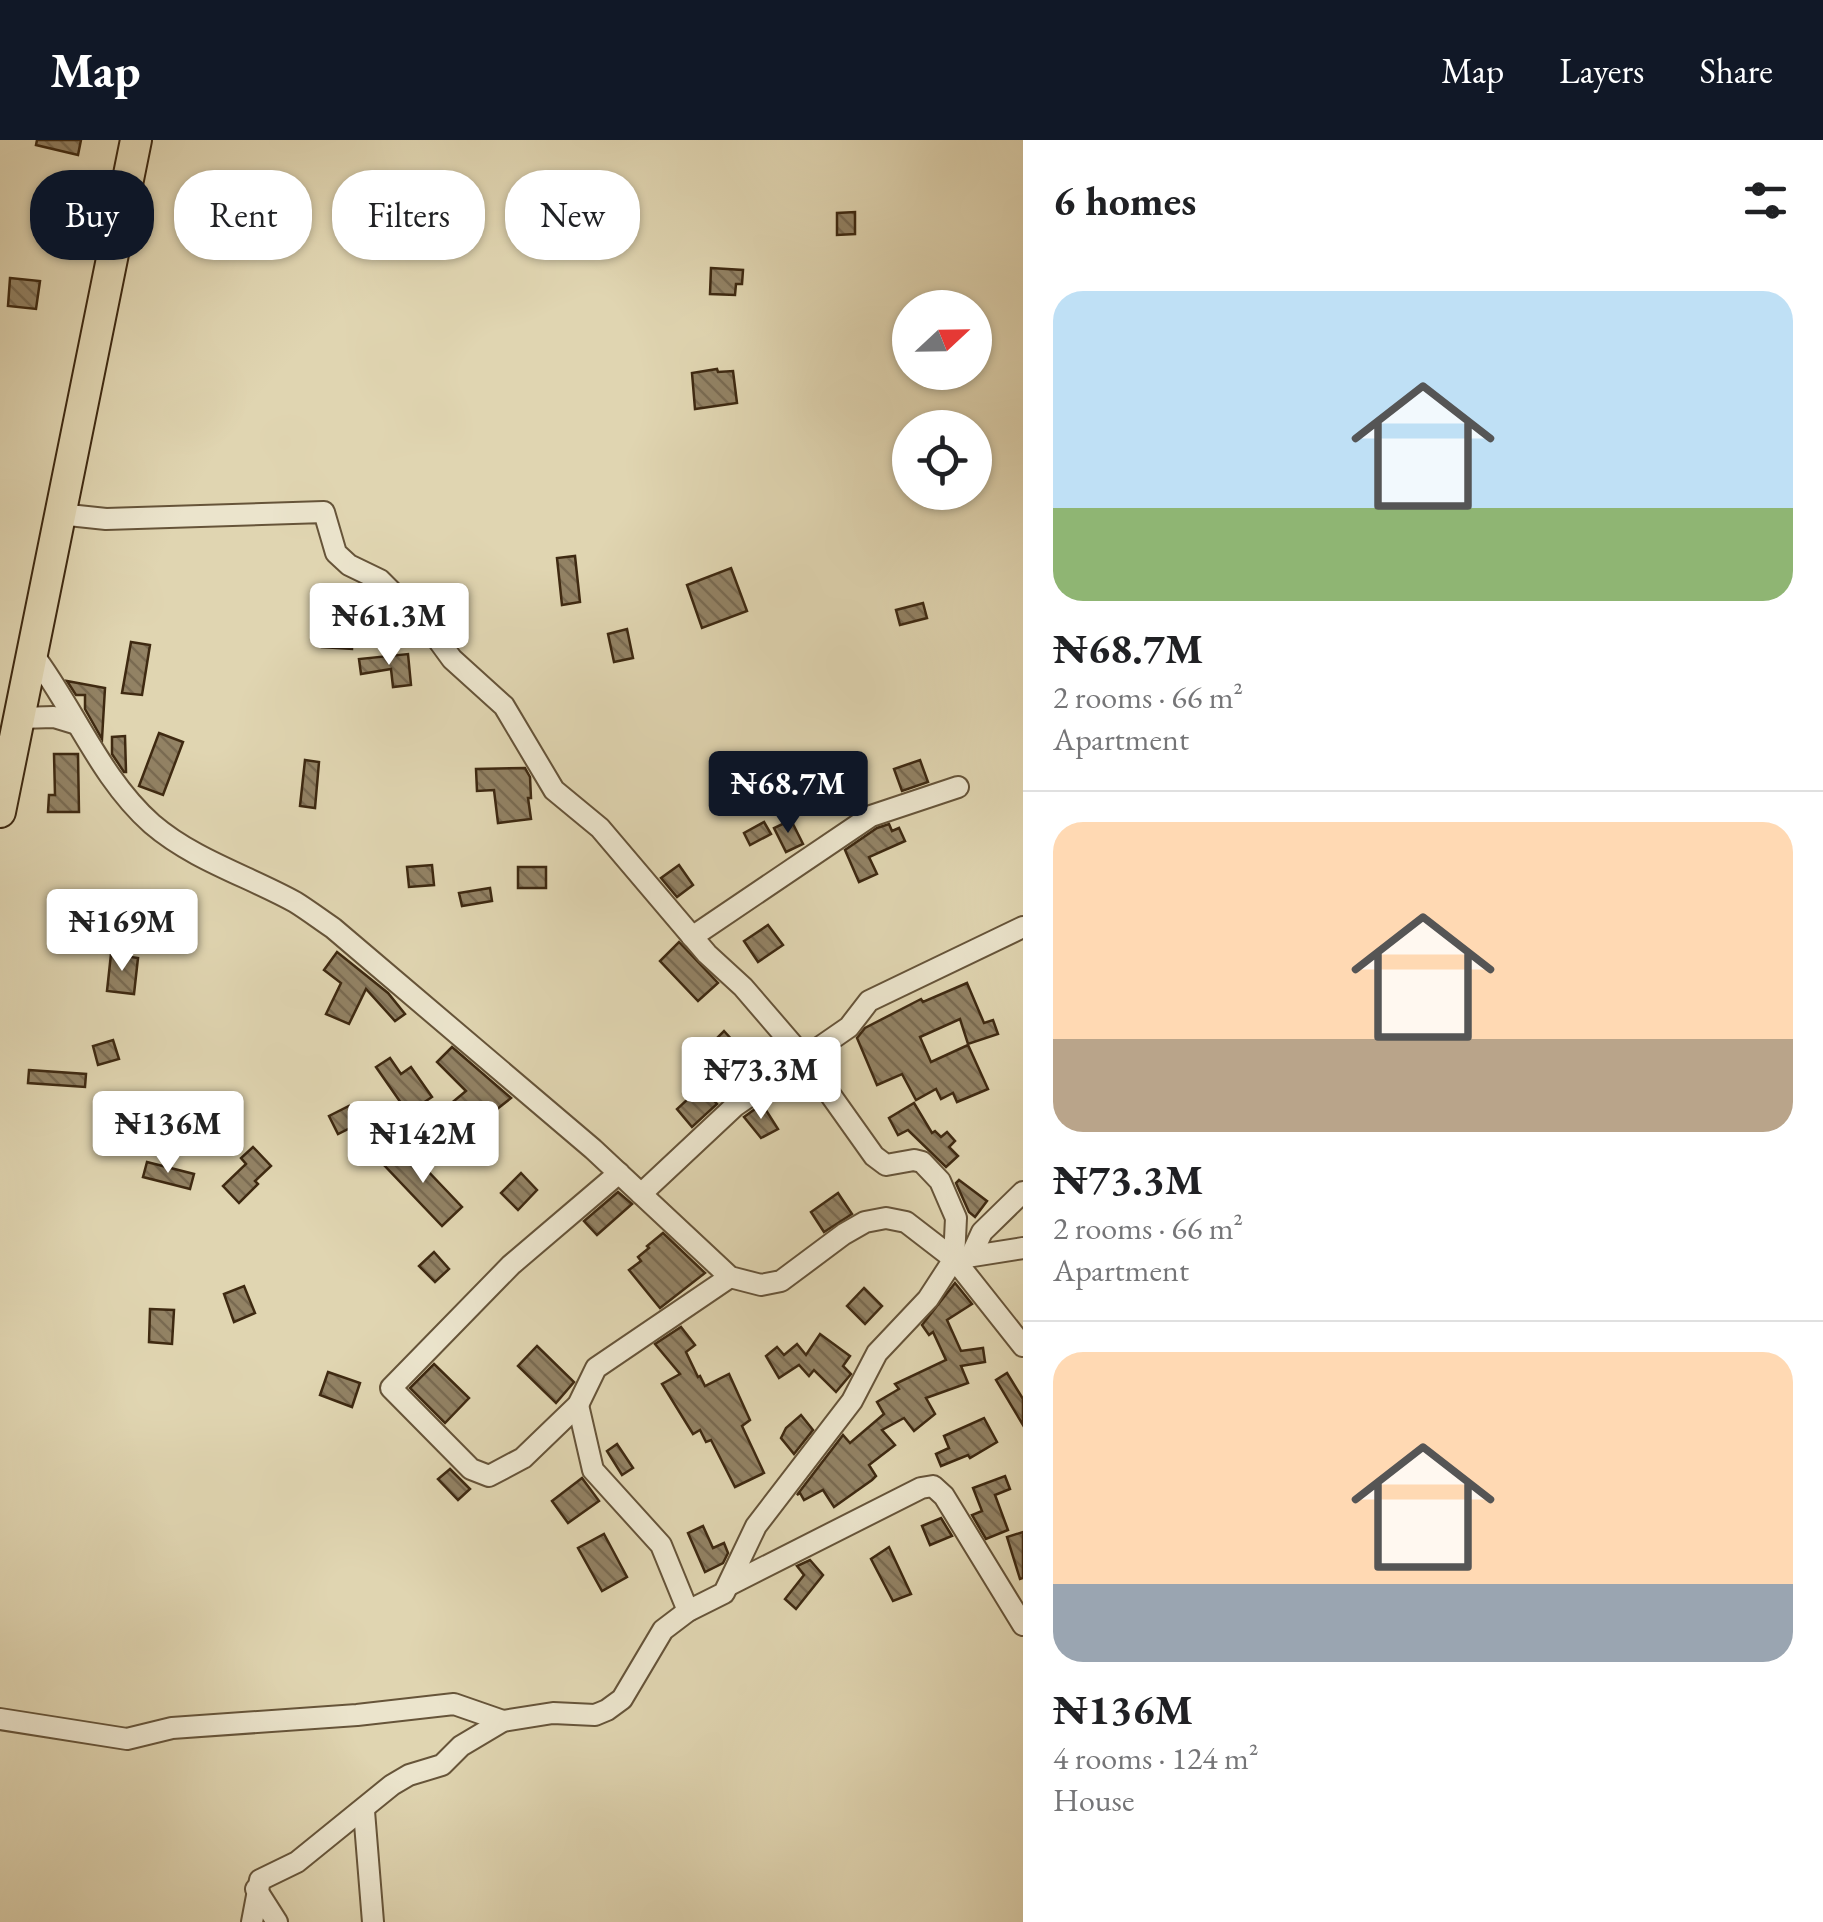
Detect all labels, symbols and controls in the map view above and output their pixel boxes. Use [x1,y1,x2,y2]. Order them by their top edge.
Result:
text: Map [50,39,141,101]
text: Map [1441,48,1504,93]
text: Layers [1559,48,1644,93]
text: Share [1699,48,1773,93]
chip: Buy [30,170,154,260]
chip: Rent [174,170,312,260]
chip: Filters [332,170,485,260]
chip: New [505,170,640,260]
text: 6 homes [1053,173,1196,228]
icon: filters [1738,173,1793,228]
north arrow [892,290,992,390]
map controls [892,290,992,510]
icon: home [1333,356,1513,536]
button: locate [892,410,992,510]
pin: ₦61.3M [308,583,470,668]
text: ₦61.3M [332,594,446,636]
text: ₦68.7M [1053,621,1203,676]
text: 2 rooms · 66 m² [1053,676,1243,718]
text: Apartment [1053,718,1189,760]
pin: ₦68.7M [707,751,869,836]
text: ₦68.7M [731,762,845,804]
icon: home [1333,887,1513,1067]
pin: ₦169M [52,889,192,974]
text: ₦169M [69,900,175,942]
pin: ₦73.3M [680,1037,842,1122]
text: ₦73.3M [704,1048,818,1090]
pin: ₦136M [98,1091,238,1176]
pin: ₦142M [353,1101,493,1186]
text: ₦136M [115,1102,221,1144]
text: ₦142M [370,1112,476,1154]
text: ₦73.3M [1053,1152,1203,1207]
text: 2 rooms · 66 m² [1053,1207,1243,1249]
text: Apartment [1053,1249,1189,1291]
icon: home [1333,1417,1513,1597]
text: ₦136M [1053,1682,1193,1737]
text: 4 rooms · 124 m² [1053,1737,1259,1779]
text: House [1053,1779,1134,1821]

